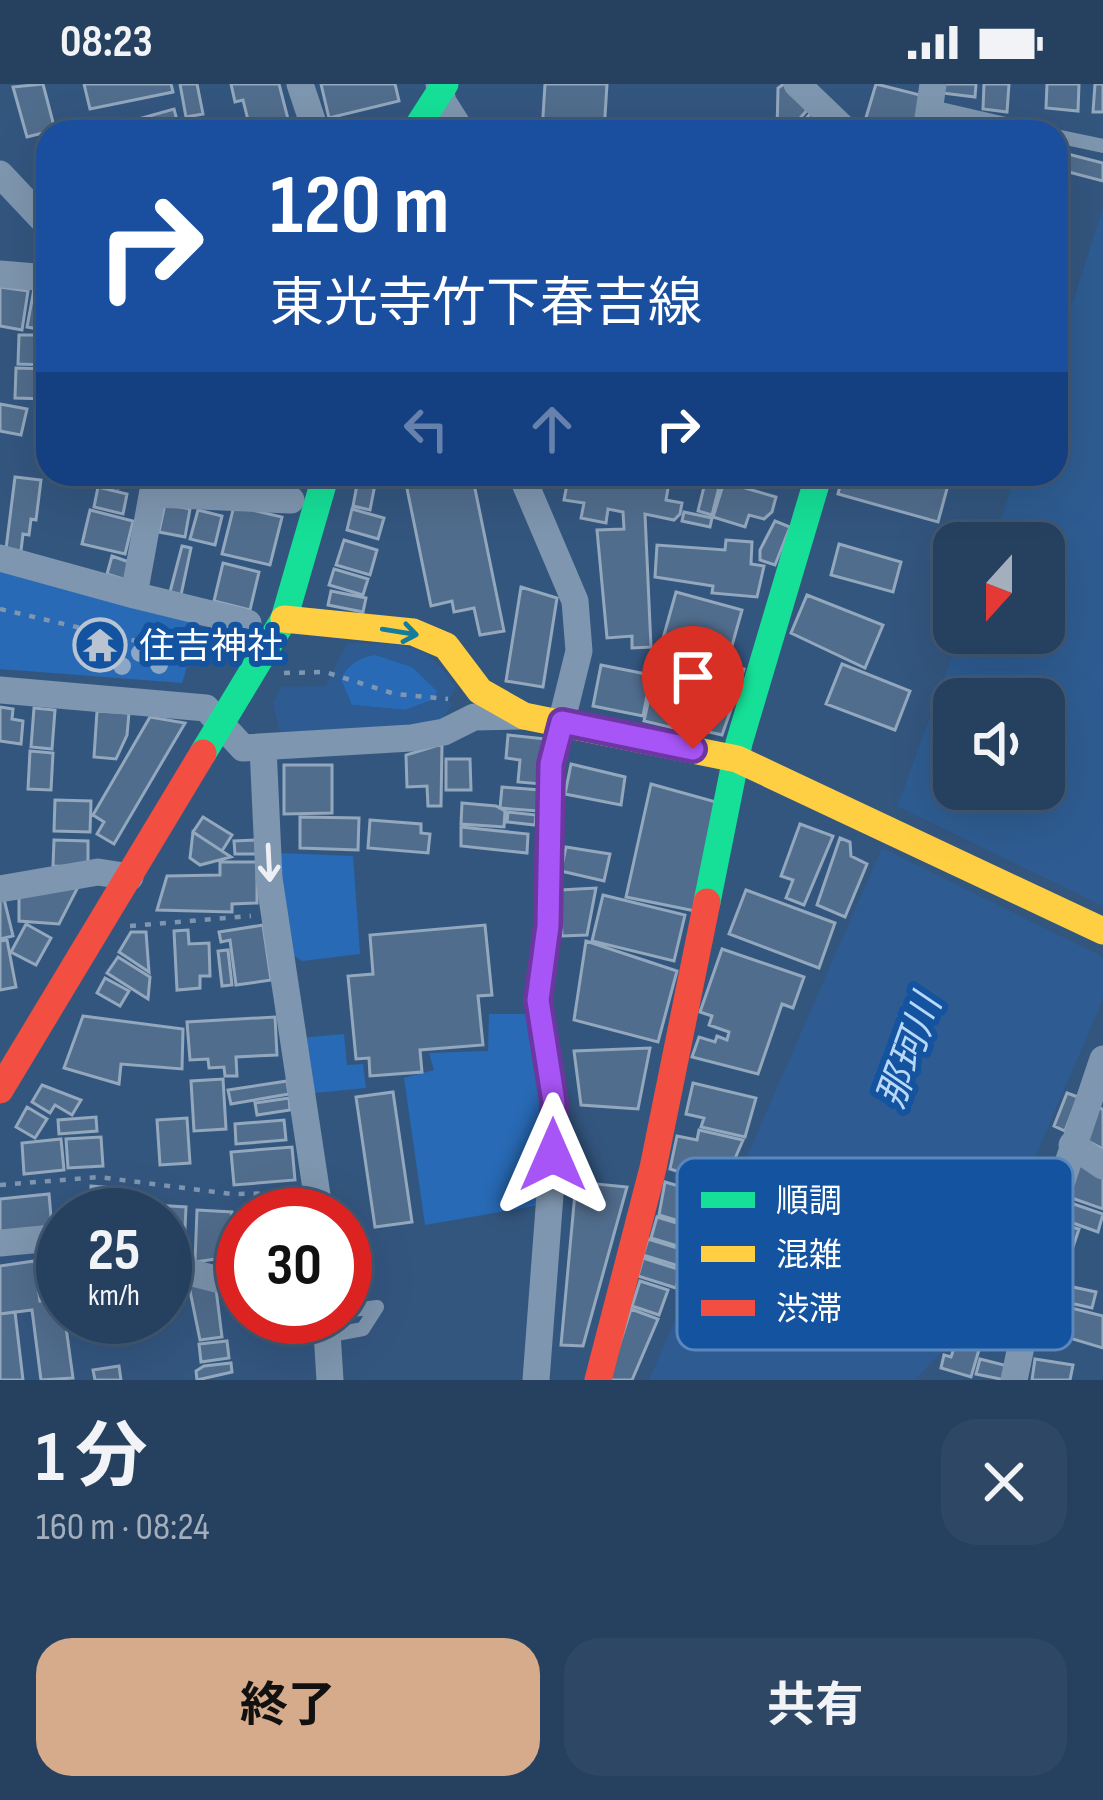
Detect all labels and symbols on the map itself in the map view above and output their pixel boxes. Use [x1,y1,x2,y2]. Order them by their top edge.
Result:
north arrow [933,522,1065,654]
temple icon: 住吉神社 [72,617,128,673]
one-way arrow [379,621,418,644]
place label: 住吉神社 [139,626,283,669]
pin [642,626,744,749]
one-way arrow [258,843,281,882]
water label: 那珂川 [868,985,954,1115]
position arrow [490,1092,616,1218]
legend [677,1158,1073,1350]
text: 順調 [776,1182,842,1222]
speed limit sign: 30 [216,1188,372,1344]
text: 混雑 [776,1236,842,1276]
text: 渋滞 [776,1290,842,1330]

